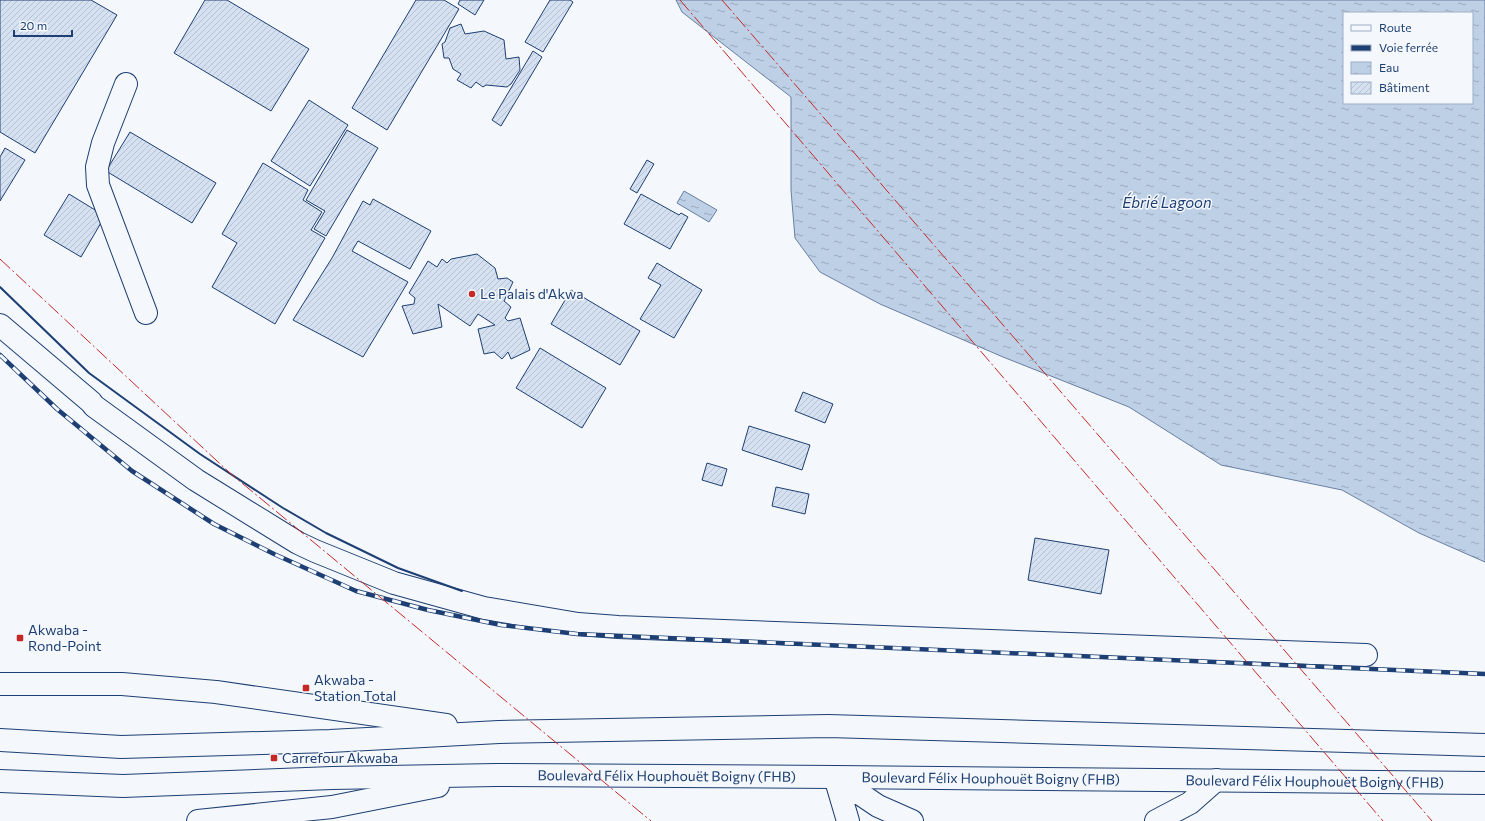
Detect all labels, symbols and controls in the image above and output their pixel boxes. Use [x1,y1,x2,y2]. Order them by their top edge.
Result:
scale bar [14,12,72,38]
legend [1343,12,1473,104]
text: 20 m [20,18,47,32]
text: Route [1379,20,1412,34]
text: Voie ferrée [1379,40,1438,54]
text: Eau [1379,60,1399,74]
text: Bâtiment [1379,80,1430,94]
water label: Ébrié Lagoon [1122,192,1212,211]
place label: Le Palais d'Akwa [480,285,584,302]
marker: Le Palais d'Akwa [467,289,477,299]
place label: Akwaba - Rond-Point [28,621,102,654]
marker: Akwaba - Rond-Point [15,633,25,643]
place label: Akwaba - Station Total [314,671,396,704]
marker: Akwaba - Station Total [301,683,311,693]
place label: Carrefour Akwaba [282,749,398,766]
marker: Carrefour Akwaba [269,753,279,763]
street label: Boulevard Félix Houphouët Boigny (FHB) [537,766,796,785]
street label: Boulevard Félix Houphouët Boigny (FHB) [861,768,1120,788]
street label: Boulevard Félix Houphouët Boigny (FHB) [1185,771,1444,791]

